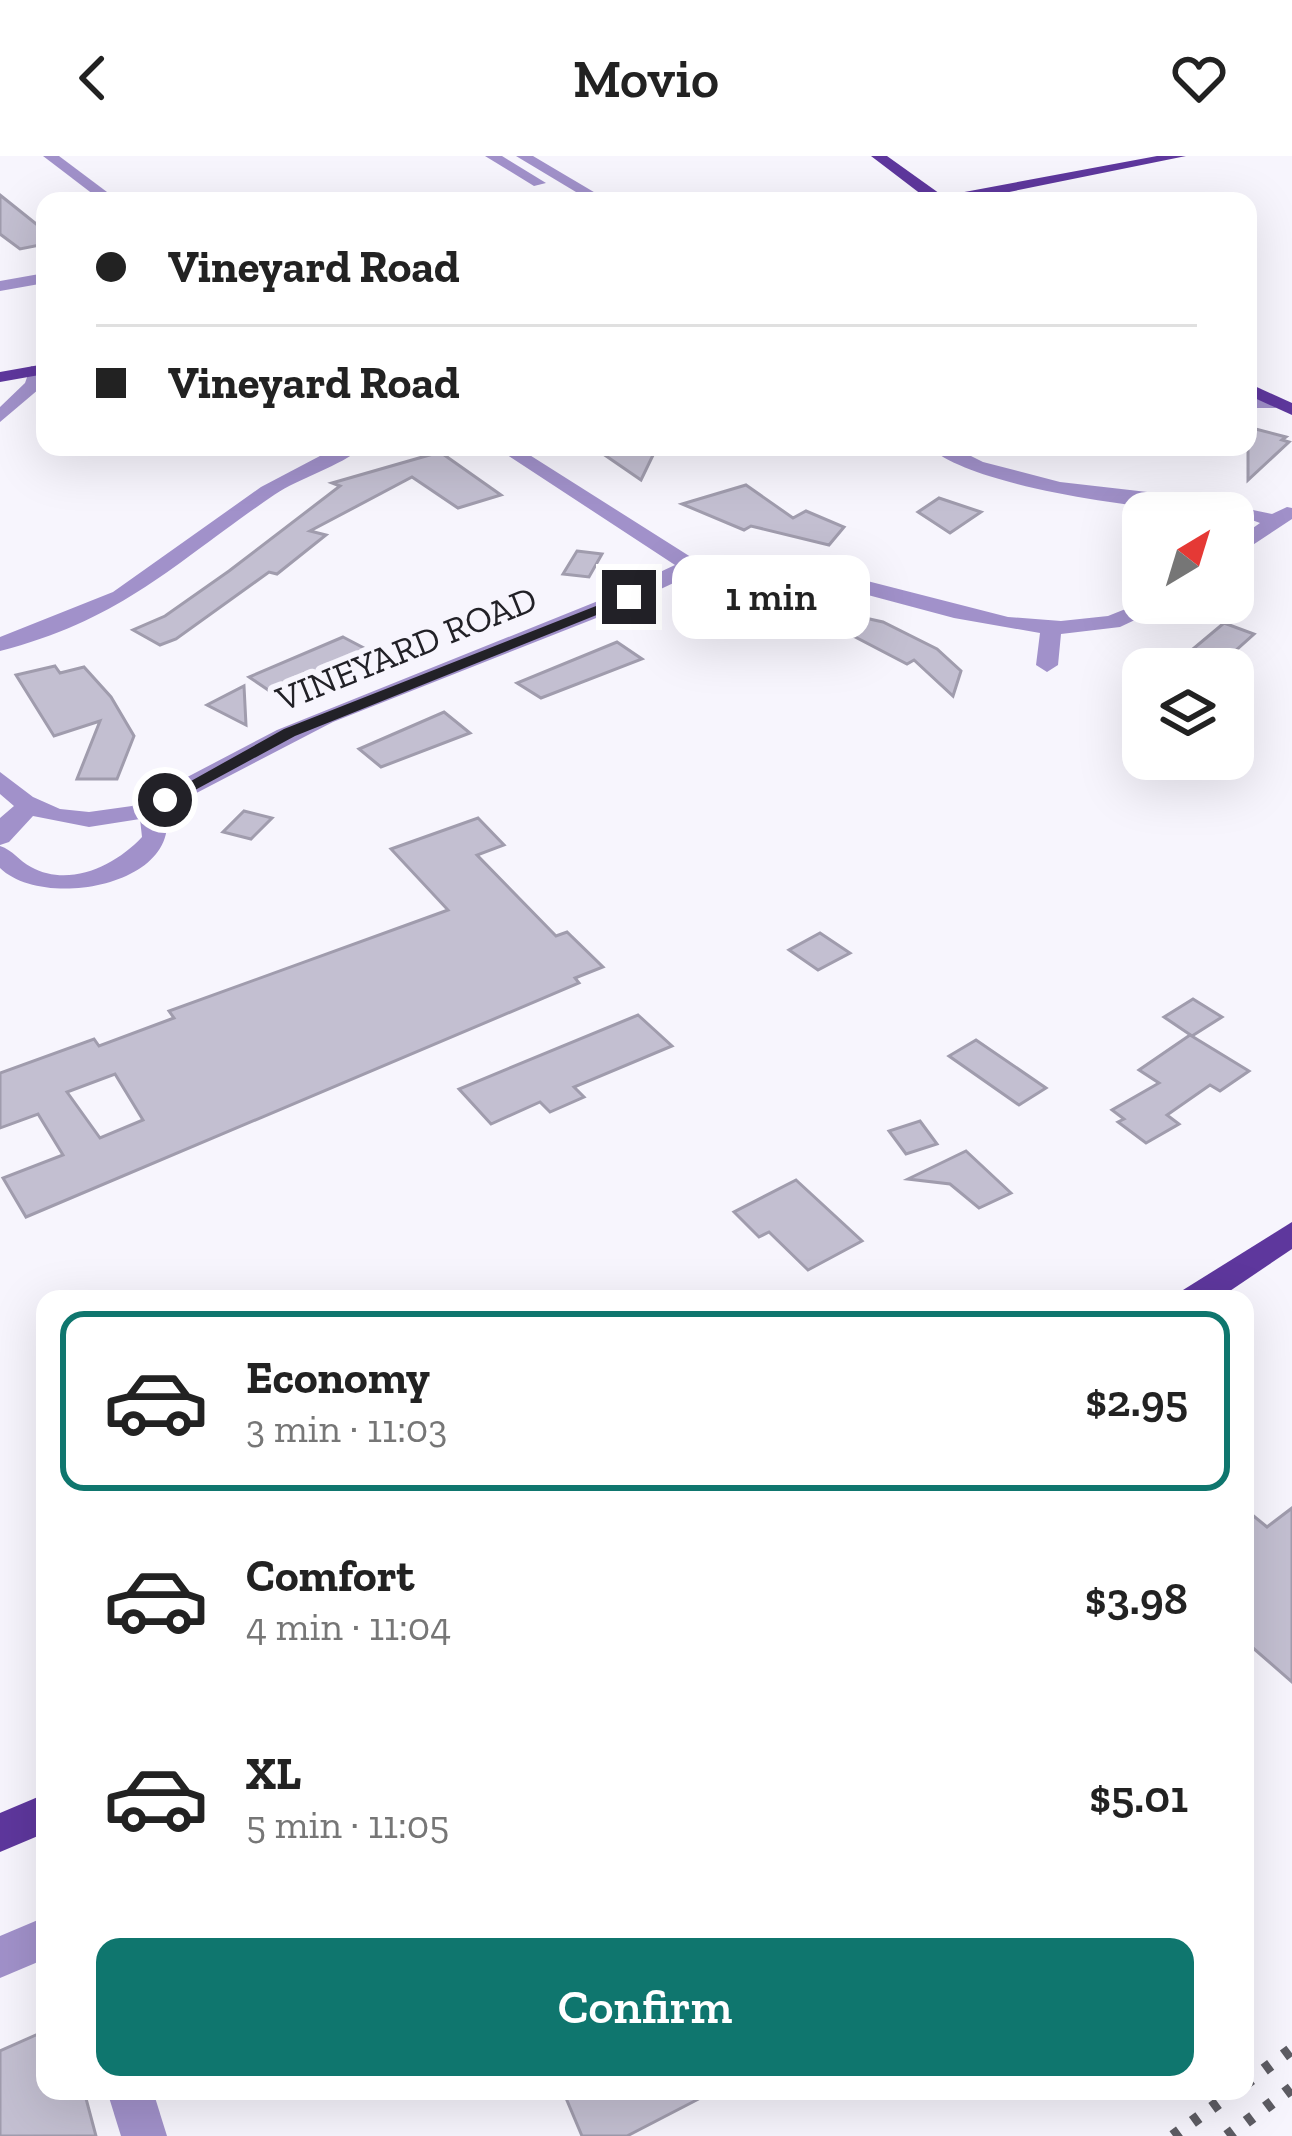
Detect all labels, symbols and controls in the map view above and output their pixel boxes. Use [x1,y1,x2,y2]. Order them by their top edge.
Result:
icon: back [60,45,126,111]
icon: heart [1166,45,1232,111]
text: Movio [573,46,719,111]
text: Vineyard Road [168,240,460,294]
text: Vineyard Road [168,356,460,410]
north arrow [1122,492,1254,624]
map controls [1122,492,1254,780]
callout: 1 min [671,555,869,639]
route end [602,570,656,624]
text: 1 min [725,573,817,620]
street label: VINEYARD ROAD [269,577,543,721]
button: layers [1122,648,1254,780]
route start [138,773,192,827]
icon: car [102,1347,210,1455]
text: Economy [246,1351,430,1405]
text: $2.95 [1085,1374,1188,1428]
text: 3 min · 11:03 [246,1405,447,1452]
icon: car [102,1545,210,1653]
text: Comfort [246,1549,414,1603]
text: $3.98 [1085,1572,1188,1626]
text: 4 min · 11:04 [246,1603,451,1650]
icon: car [102,1743,210,1851]
text: XL [246,1747,301,1801]
text: $5.01 [1089,1770,1188,1824]
text: 5 min · 11:05 [246,1801,449,1848]
button: Confirm [96,1938,1194,2076]

